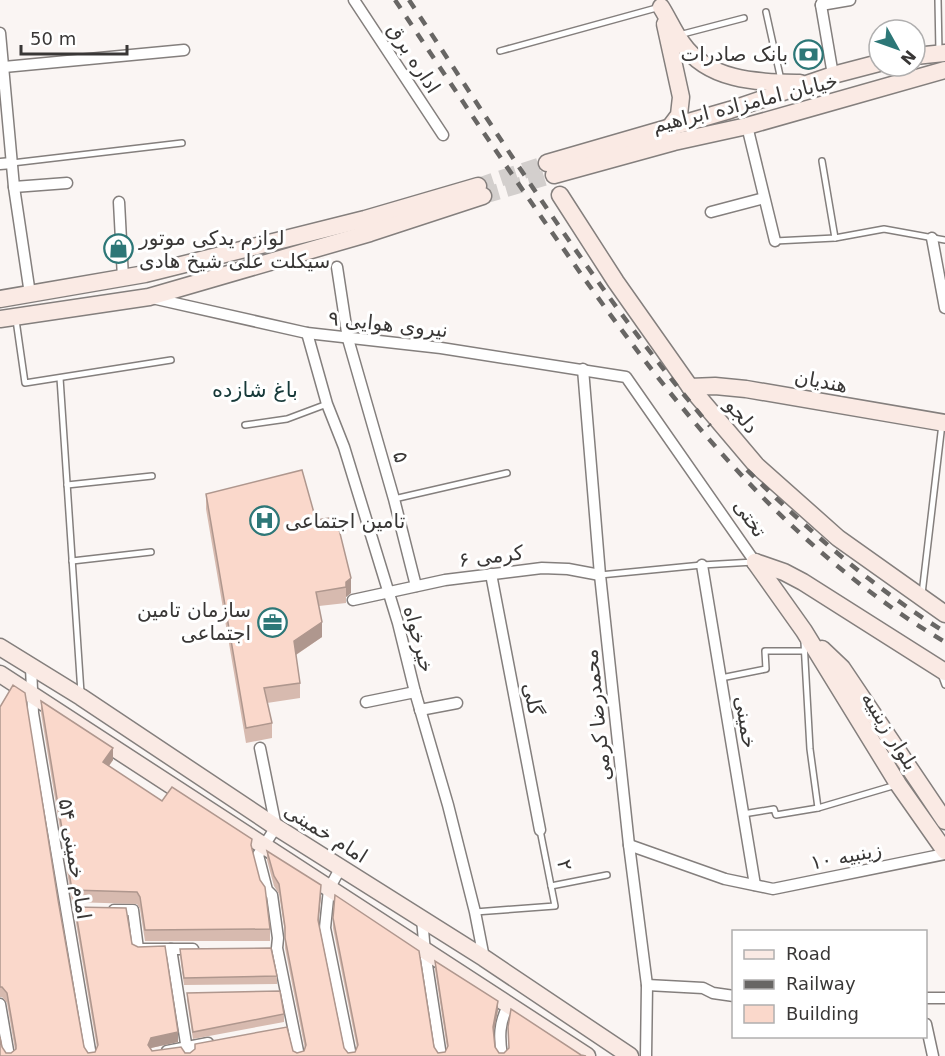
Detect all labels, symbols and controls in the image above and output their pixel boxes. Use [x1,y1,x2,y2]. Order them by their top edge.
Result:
scale bar [21,18,128,56]
street label: اداره برق [383,18,445,98]
north arrow [867,18,927,78]
text: 50 m [30,28,76,49]
bank icon: بانک صادرات [793,38,825,70]
place label: بانک صادرات [680,42,788,66]
text: N [897,46,920,69]
street label: خیابان امامزاده ابراهیم [650,68,840,138]
place label: لوازم یدکی موتور سیکلت علی شیخ هادی [138,226,330,273]
shop icon: لوازم یدکی موتور سیکلت علی شیخ هادی [102,233,134,265]
street label: نیروی هوایی ۹ [327,306,449,342]
street label: هندیان [793,365,849,397]
district label: باغ شازده [212,378,298,402]
street label: دلجو [720,393,763,438]
street label: ۵ [388,449,414,465]
street label: تختی [728,494,772,542]
hospital icon: تامین اجتماعی [248,505,280,537]
place label: تامین اجتماعی [285,509,405,533]
street label: کرمی ۶ [457,540,525,572]
place label: سازمان تامین اجتماعی [137,598,251,645]
street label: خیرخواه [399,603,439,675]
office icon: سازمان تامین اجتماعی [256,606,288,638]
street label: محمدرضا کرمی [578,648,616,782]
street label: گلی [518,681,548,718]
street label: بلوار زینبیه [856,687,924,775]
street label: خمینی [730,694,762,750]
street label: امام خمینی ۵۴ [54,797,96,921]
street label: امام خمینی [280,798,372,868]
street label: زینبیه ۱۰ [808,837,884,875]
street label: ۲ [552,857,578,873]
legend [732,930,927,1038]
text: Road [786,943,831,964]
text: Railway [786,973,856,994]
text: Building [786,1003,859,1024]

